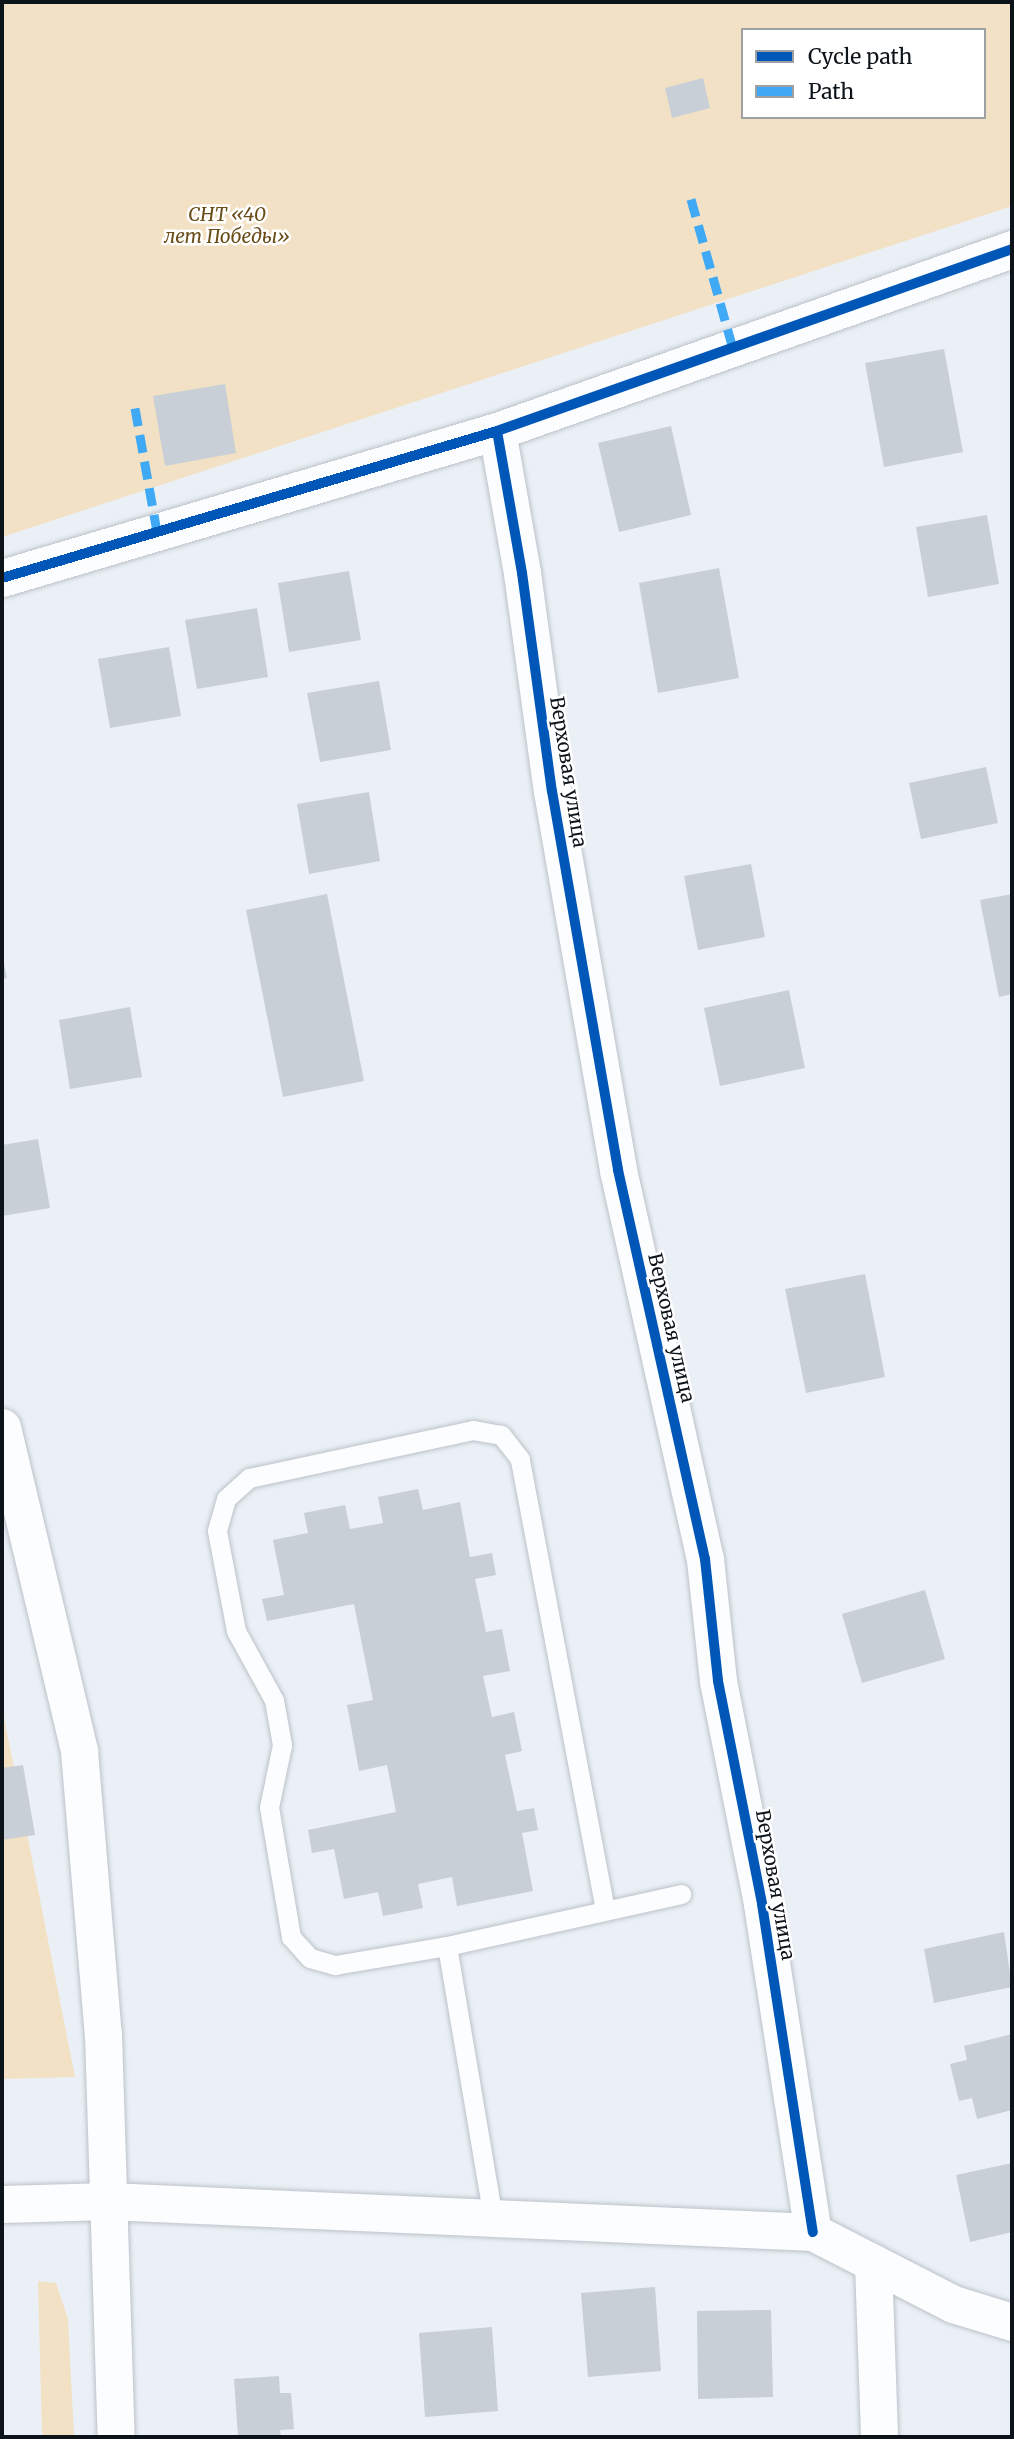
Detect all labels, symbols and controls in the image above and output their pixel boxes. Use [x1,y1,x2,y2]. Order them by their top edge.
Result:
legend [741,28,986,119]
text: Cycle path [808,43,912,70]
text: Path [808,78,854,105]
park label: СНТ «40 лет Победы» [164,204,290,248]
street label: Верховая улица [545,695,591,849]
street label: Верховая улица [643,1251,699,1405]
street label: Верховая улица [751,1808,799,1962]

